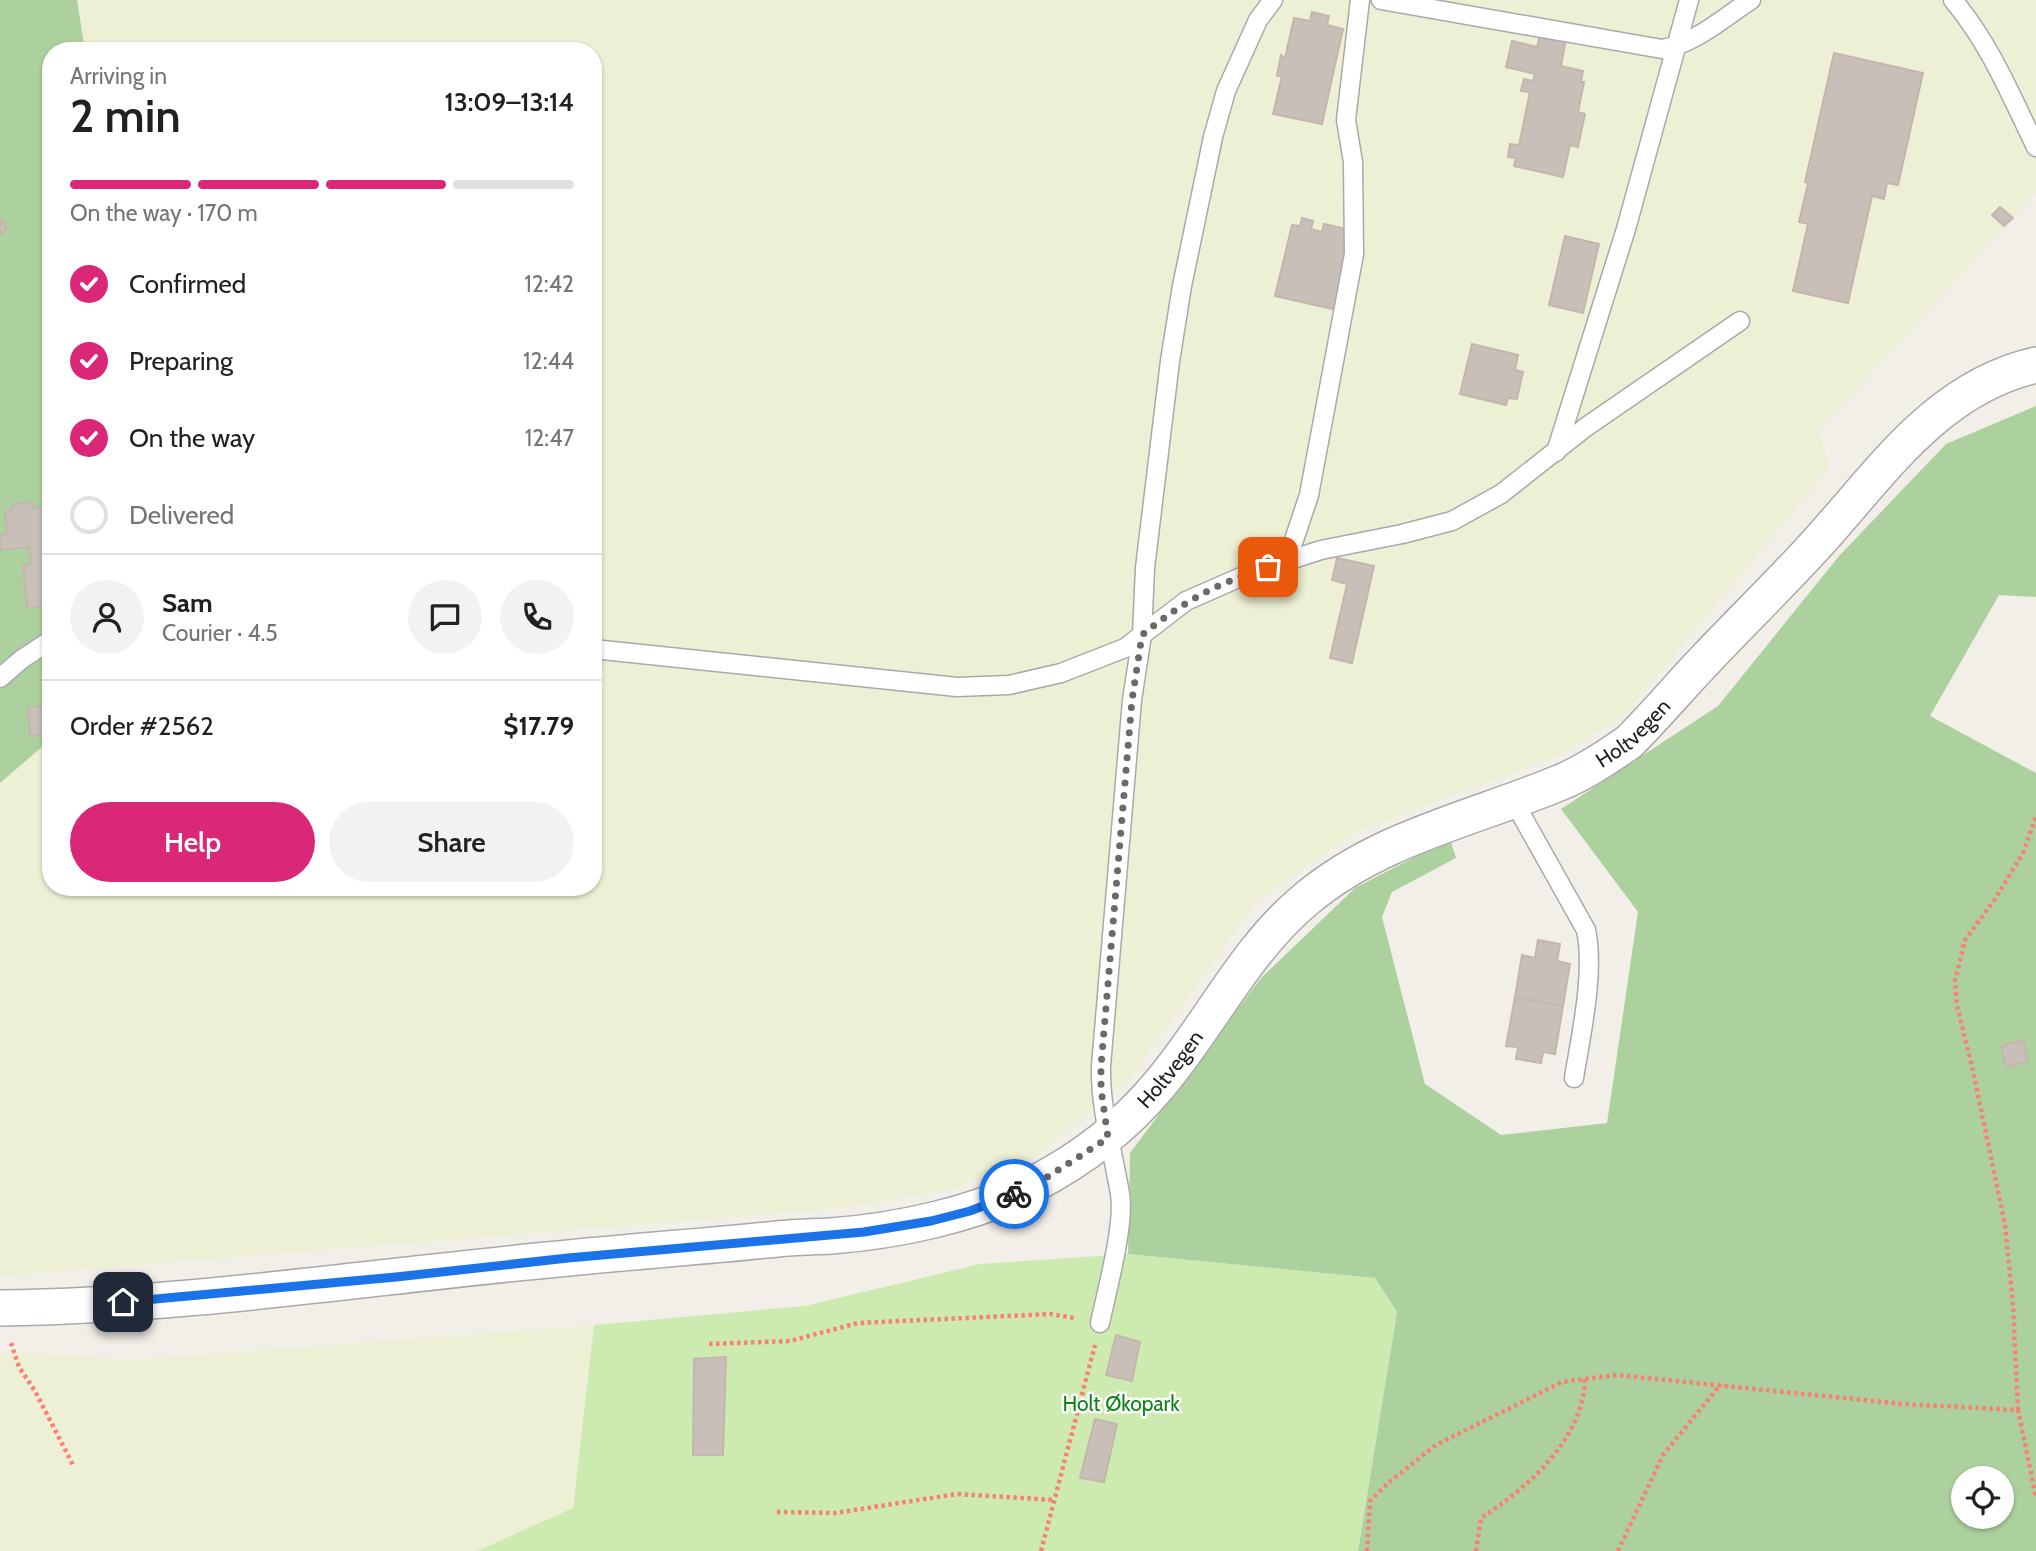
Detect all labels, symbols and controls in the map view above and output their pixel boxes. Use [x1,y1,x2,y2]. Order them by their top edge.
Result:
text: Arriving in [70,62,167,90]
text: 13:09–13:14 [444,86,574,118]
text: 2 min [70,88,181,144]
text: On the way · 170 m [70,199,258,227]
icon: check [70,265,108,303]
text: Confirmed [129,268,246,300]
text: 12:42 [524,270,574,298]
icon: check [70,342,108,380]
text: Preparing [129,345,233,377]
text: 12:44 [523,347,574,375]
icon: check [70,419,108,457]
text: On the way [129,422,255,454]
text: 12:47 [525,424,574,452]
text: Delivered [129,499,234,531]
pin [1238,537,1298,597]
icon: bag [1249,548,1287,586]
button: person [70,580,144,654]
button: chat [408,580,482,654]
button: phone [500,580,574,654]
text: Sam [162,587,213,619]
text: Courier · 4.5 [162,619,278,647]
street label: Holtvegen [1591,694,1675,773]
text: Order #2562 [70,710,214,742]
text: $17.79 [503,710,574,742]
button: Help [70,802,315,882]
button: Share [329,802,574,882]
street label: Holtvegen [1132,1025,1208,1113]
courier [979,1159,1049,1229]
icon: bike [995,1175,1033,1213]
pin [93,1272,153,1332]
icon: home [104,1283,142,1321]
park label: Holt Økopark [1062,1391,1180,1416]
map controls [1951,1466,2014,1529]
button: locate [1951,1466,2014,1529]

